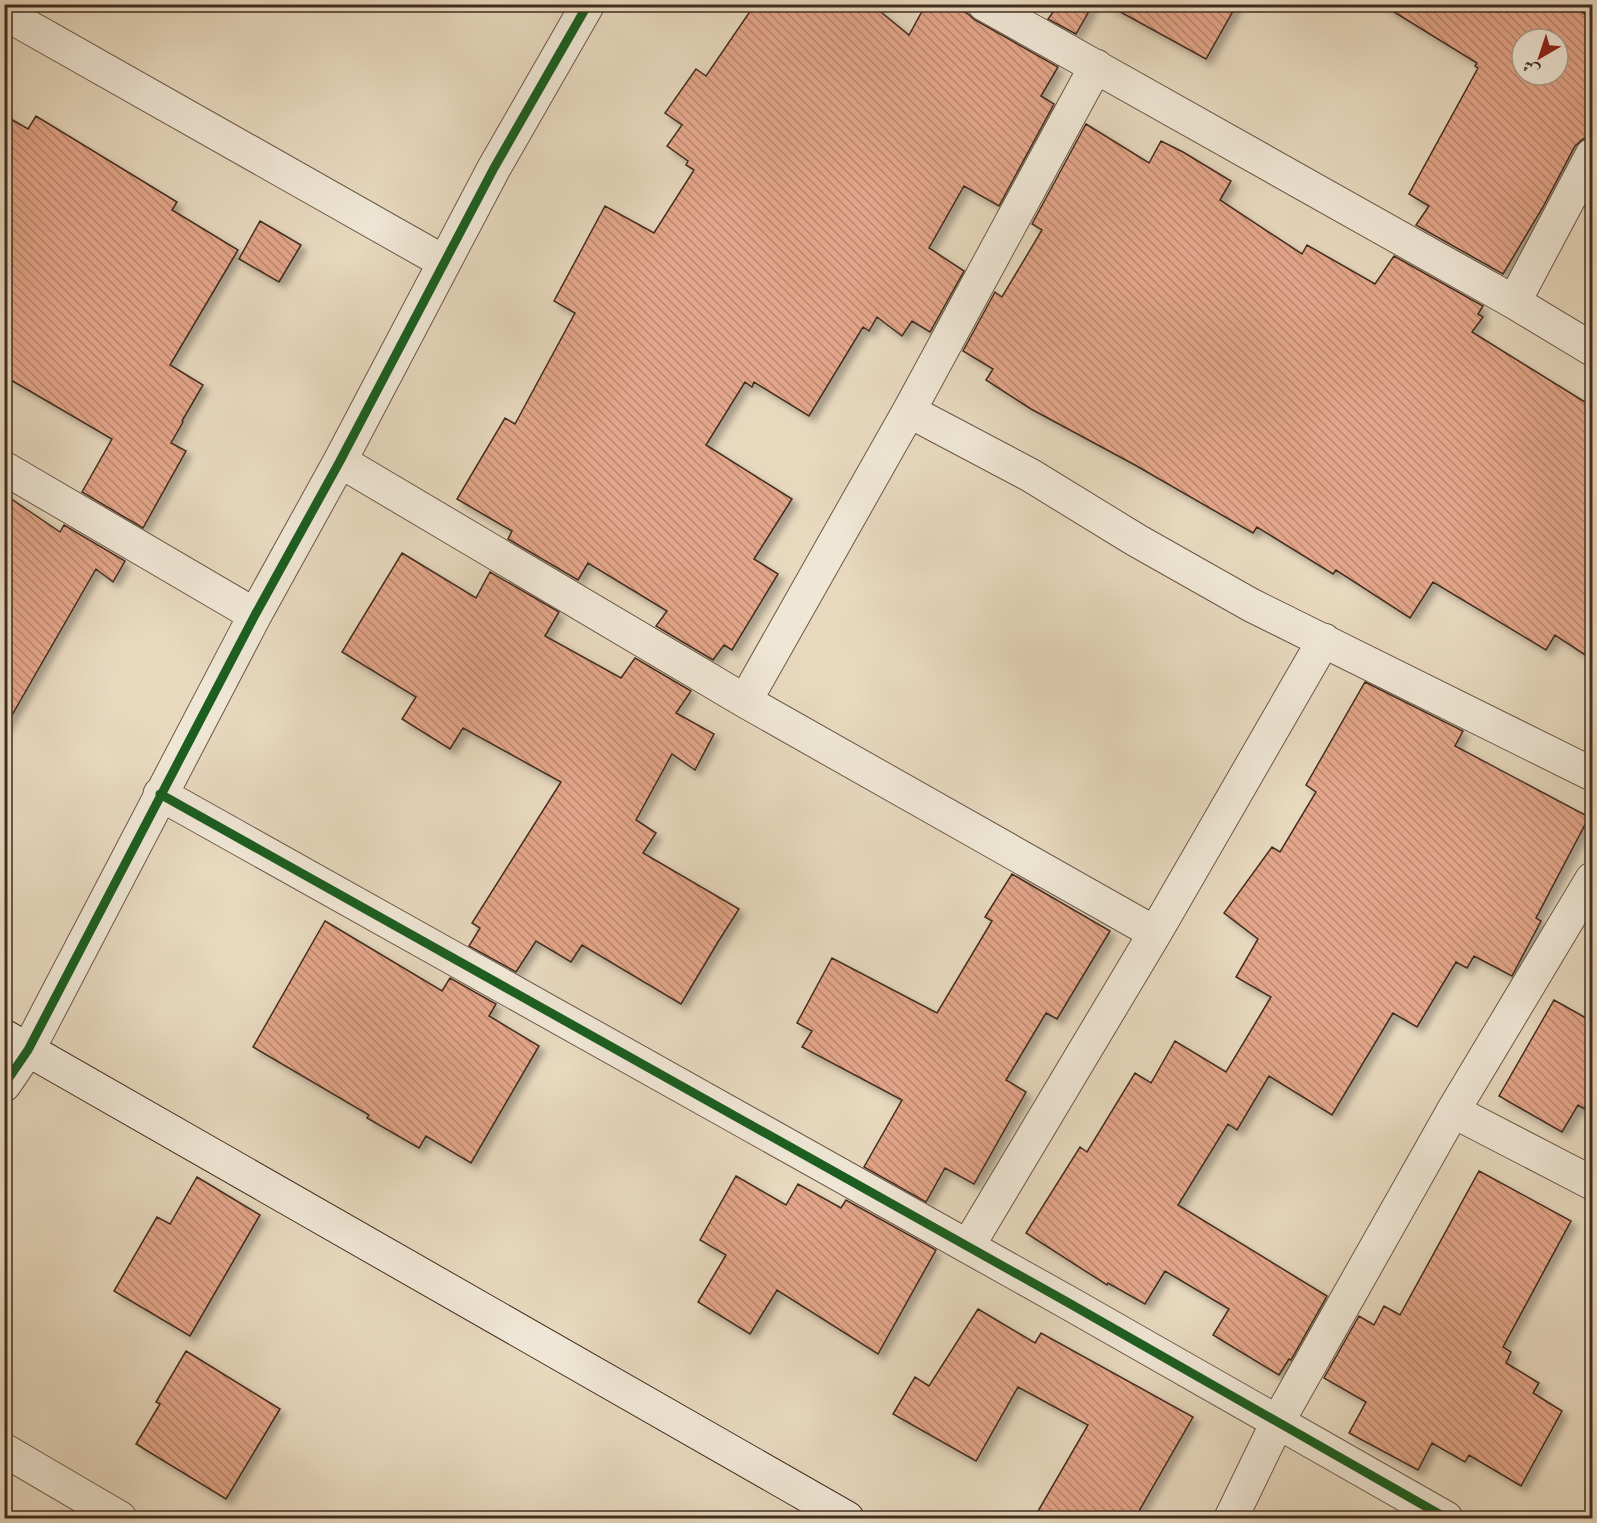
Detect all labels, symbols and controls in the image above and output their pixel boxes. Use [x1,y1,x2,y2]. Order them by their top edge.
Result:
north arrow [1510,27,1570,87]
text: ش [1519,55,1544,81]

